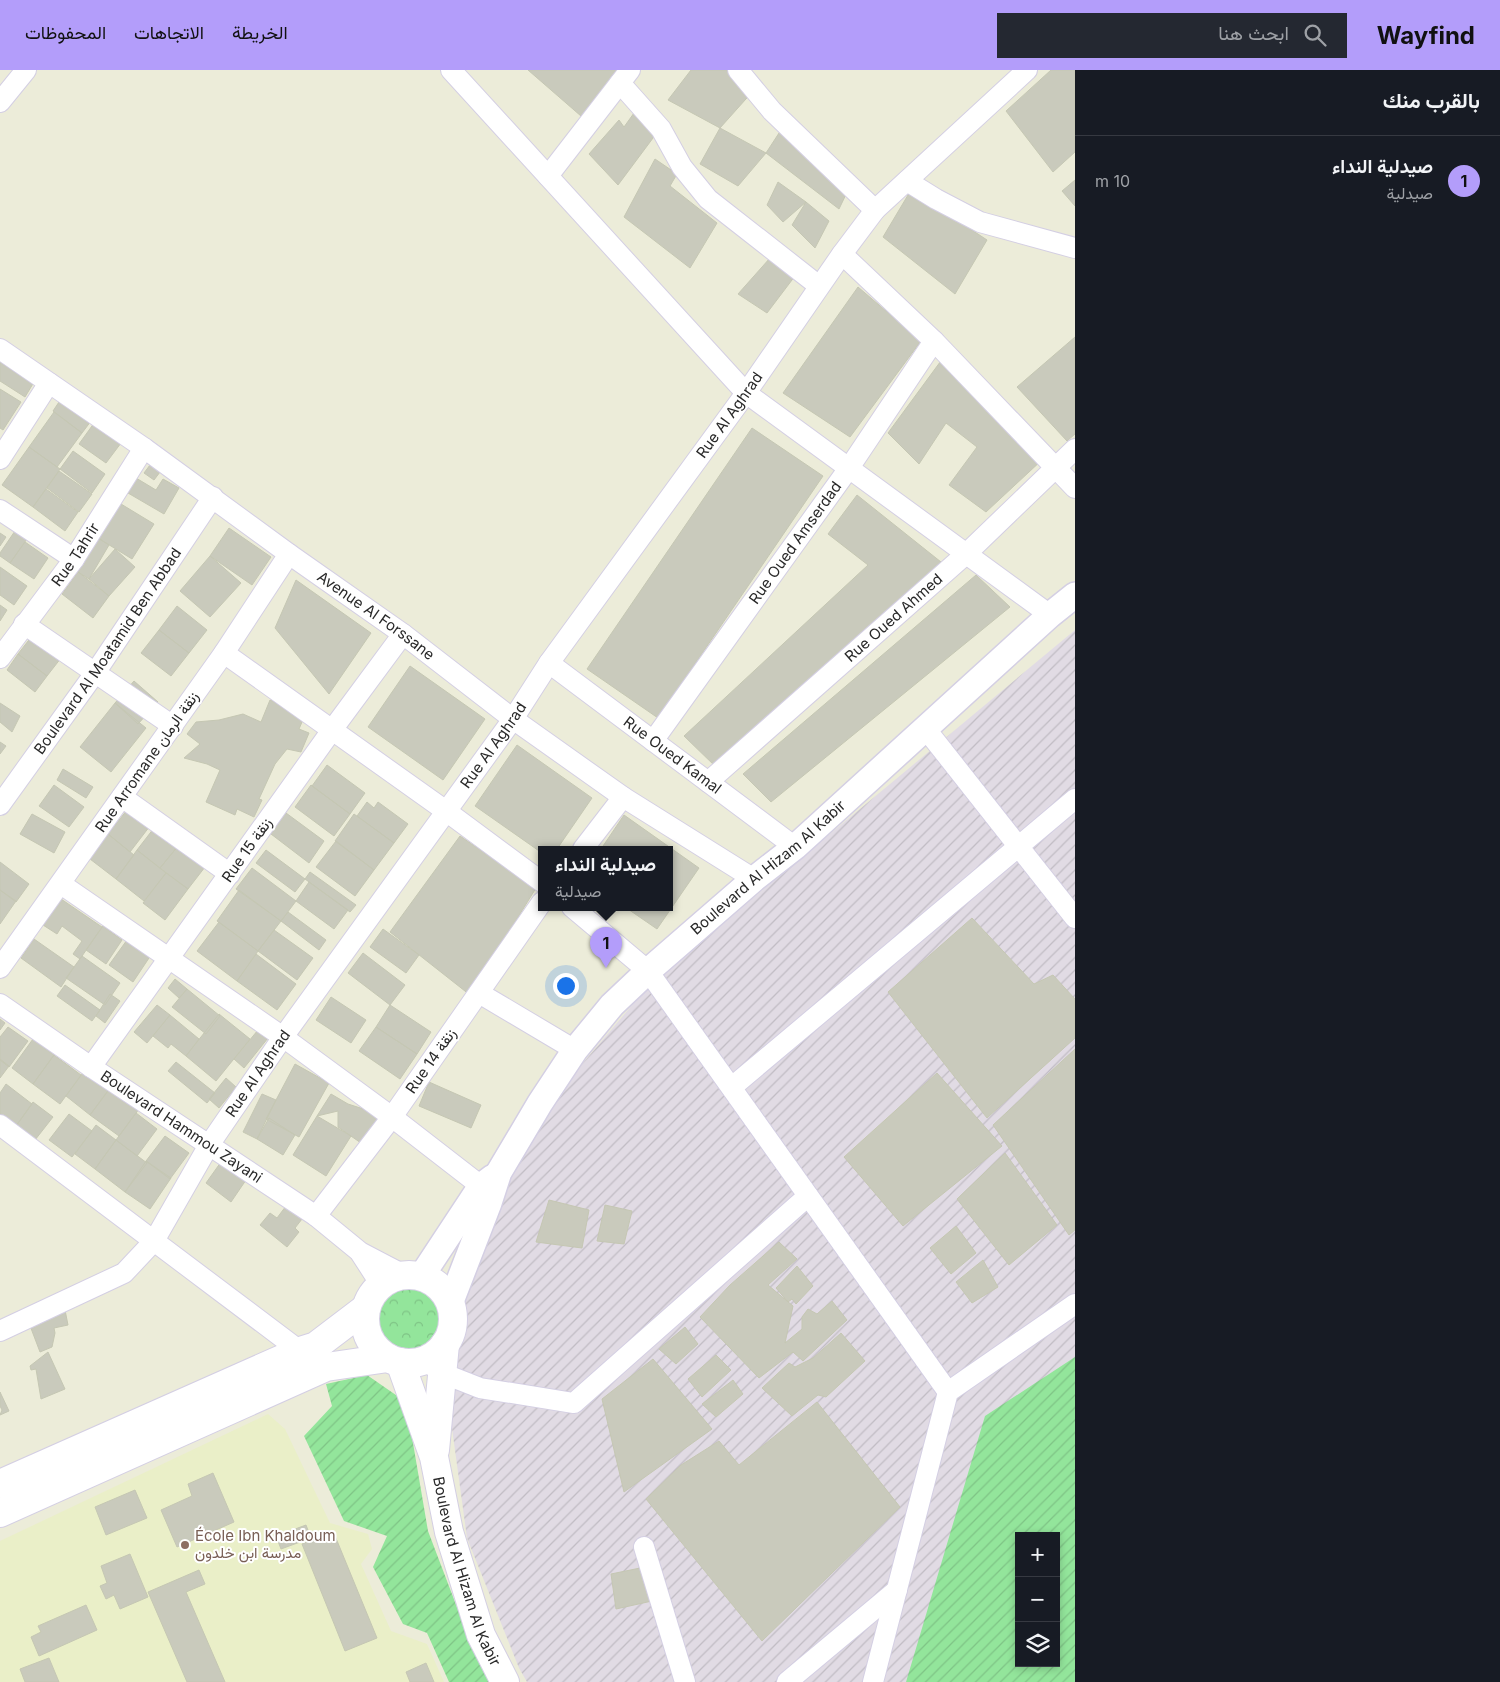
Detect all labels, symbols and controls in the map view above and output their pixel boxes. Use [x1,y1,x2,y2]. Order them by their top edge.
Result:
search box [997,13,1347,58]
icon: search [1301,21,1329,49]
text: Wayfind [1377,21,1475,50]
text: المحفوظات [25,22,106,43]
text: الاتجاهات [134,22,204,43]
text: الخريطة [232,22,288,43]
text: ابحث هنا [1218,22,1289,45]
text: بالقرب منك [1383,88,1480,113]
text: صيدلية النداء [1332,155,1433,178]
text: 10 m [1095,171,1130,191]
text: 1 [1461,171,1467,191]
text: صيدلية [1387,183,1433,203]
street label: Rue Al Aghrad [692,368,767,462]
street label: Rue Oued Amserdad [744,477,845,608]
street label: Rue Tahrir [47,519,104,590]
street label: Boulevard Al Moatamid Ben Abbad [30,544,185,758]
street label: Avenue Al Forssane [314,567,439,664]
street label: Rue Oued Ahmed [841,569,946,666]
street label: Rue Arromane زنقة الرمان [91,688,203,836]
street label: Rue Al Aghrad [456,698,530,792]
street label: Rue Oued Kamal [620,712,725,798]
street label: Boulevard Al Hizam Al Kabir [687,796,849,939]
street label: Rue 15 زنقة [217,814,276,886]
popup [538,846,673,911]
text: صيدلية النداء [555,853,656,876]
text: صيدلية [555,881,601,901]
pin: 1 [590,927,622,968]
your location [553,973,579,999]
street label: Rue 14 زنقة [401,1024,460,1097]
street label: Rue Al Aghrad [221,1026,294,1120]
street label: Boulevard Hammou Zayani [97,1066,266,1187]
street label: Boulevard Al Hizam Al Kabir [429,1475,505,1669]
place label: École Ibn Khaldoum مدرسة ابن خلدون [195,1526,336,1563]
map controls [1015,1532,1060,1667]
button: + [1015,1532,1060,1577]
marker: École Ibn Khaldoum مدرسة ابن خلدون [179,1539,191,1551]
button: − [1015,1577,1060,1622]
button: layers [1015,1622,1060,1667]

